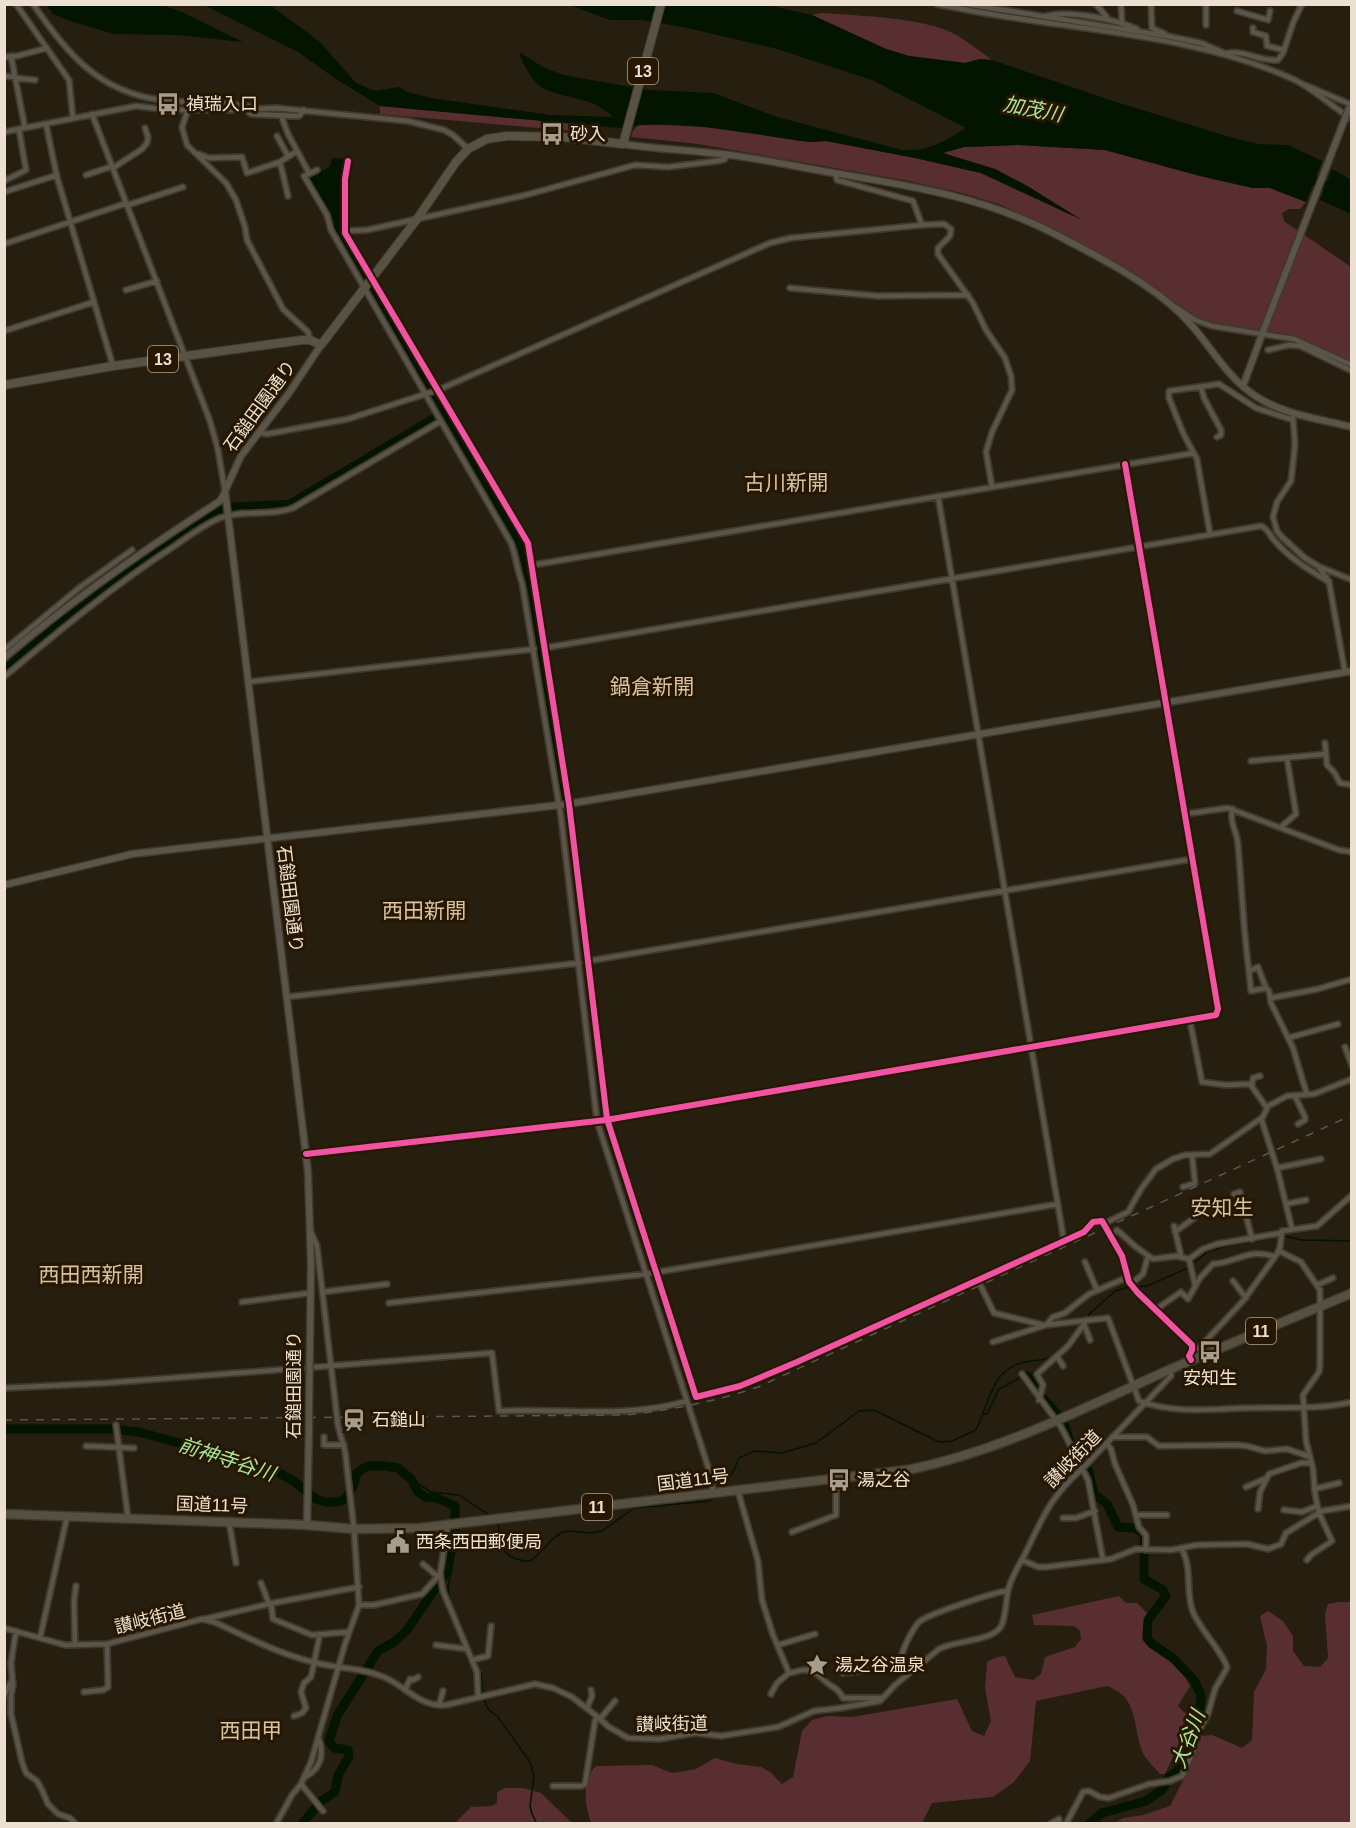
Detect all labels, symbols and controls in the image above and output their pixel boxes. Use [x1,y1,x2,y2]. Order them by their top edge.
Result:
road number: 13 [628,58,658,84]
bus stop icon: 禎瑞入口 [155,91,181,117]
water label: 加茂川 [1001,92,1067,126]
place label: 禎瑞入口 [186,94,258,114]
bus stop icon: 砂入 [539,121,565,147]
place label: 砂入 [570,124,606,144]
road number: 13 [148,346,178,372]
street label: 石鎚田園通り [220,356,300,456]
district label: 古川新開 [744,471,828,494]
district label: 鍋倉新開 [610,675,694,698]
street label: 石鎚田園通り [273,844,307,954]
district label: 西田新開 [382,899,466,922]
district label: 安知生 [1191,1196,1254,1219]
district label: 西田西新開 [39,1263,144,1286]
road number: 11 [1246,1318,1276,1344]
street label: 石鎚田園通り [284,1331,304,1439]
bus stop icon: 安知生 [1197,1339,1223,1365]
place label: 安知生 [1183,1368,1237,1388]
station icon: 石鎚山 [341,1407,367,1433]
place label: 石鎚山 [372,1410,426,1430]
street label: 讃岐街道 [1041,1426,1105,1492]
water label: 前神寺谷川 [176,1433,280,1486]
street label: 国道11号 [656,1466,730,1494]
bus stop icon: 湯之谷 [826,1467,852,1493]
place label: 湯之谷 [857,1470,911,1490]
street label: 国道11号 [175,1494,249,1516]
road number: 11 [582,1494,612,1520]
public building icon: 西条西田郵便局 [385,1529,411,1555]
place label: 西条西田郵便局 [416,1532,542,1552]
street label: 讃岐街道 [113,1601,187,1637]
place icon: 湯之谷温泉 [804,1652,830,1678]
place label: 湯之谷温泉 [835,1655,925,1675]
water label: 大谷川 [1167,1705,1210,1771]
street label: 讃岐街道 [636,1713,708,1735]
district label: 西田甲 [220,1719,283,1742]

